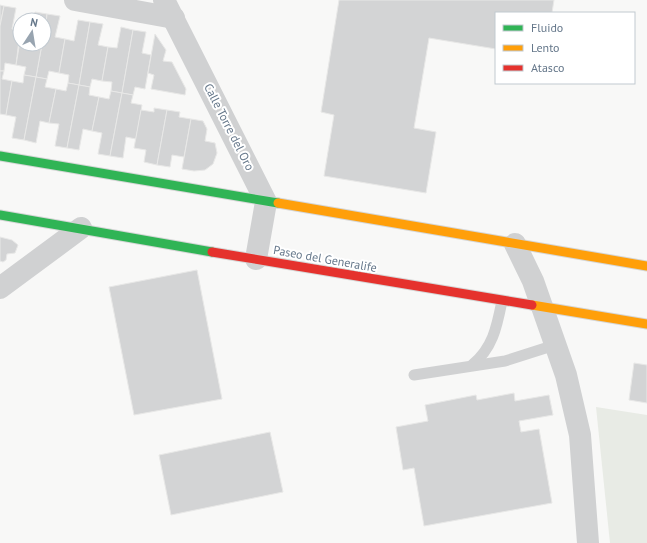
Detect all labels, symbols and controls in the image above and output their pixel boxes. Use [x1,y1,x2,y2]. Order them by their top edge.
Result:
north arrow [12,12,52,52]
legend [495,12,635,84]
text: N [29,15,39,30]
text: Fluido [531,20,563,35]
text: Lento [531,40,560,55]
text: Atasco [531,60,564,75]
street label: Calle Torre del Oro [201,81,258,173]
street label: Paseo del Generalife [272,242,378,275]

